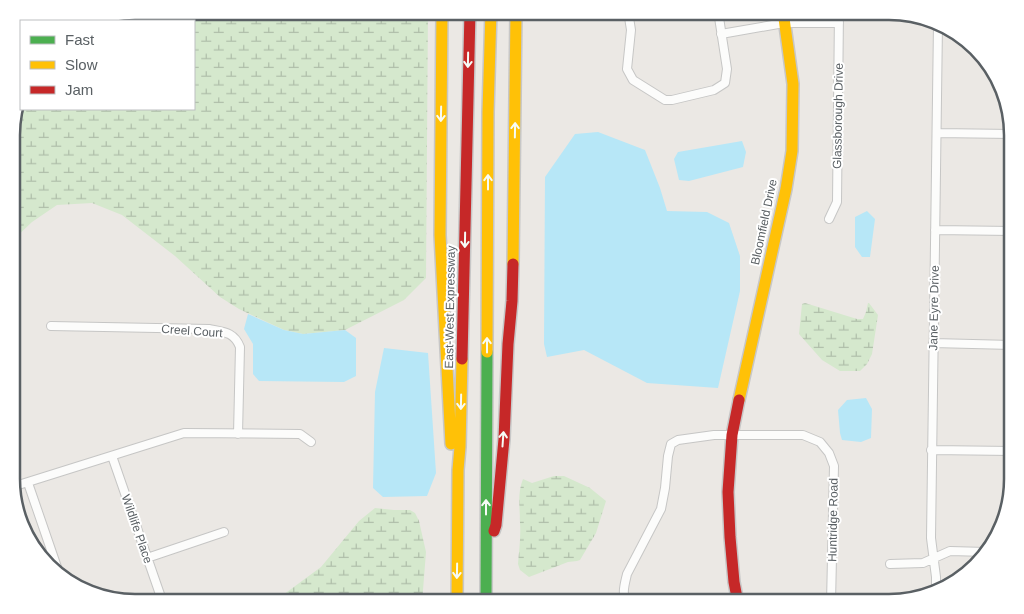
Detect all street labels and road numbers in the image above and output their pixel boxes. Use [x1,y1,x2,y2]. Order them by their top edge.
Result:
street label: Glassborough Drive [830,63,846,169]
street label: Bloomfield Drive [748,178,780,266]
street label: East-West Expressway [442,245,458,369]
street label: Jane Eyre Drive [926,265,942,351]
street label: Creel Court [161,322,224,340]
street label: Huntridge Road [825,478,841,562]
street label: Wildlife Place [119,493,155,566]

